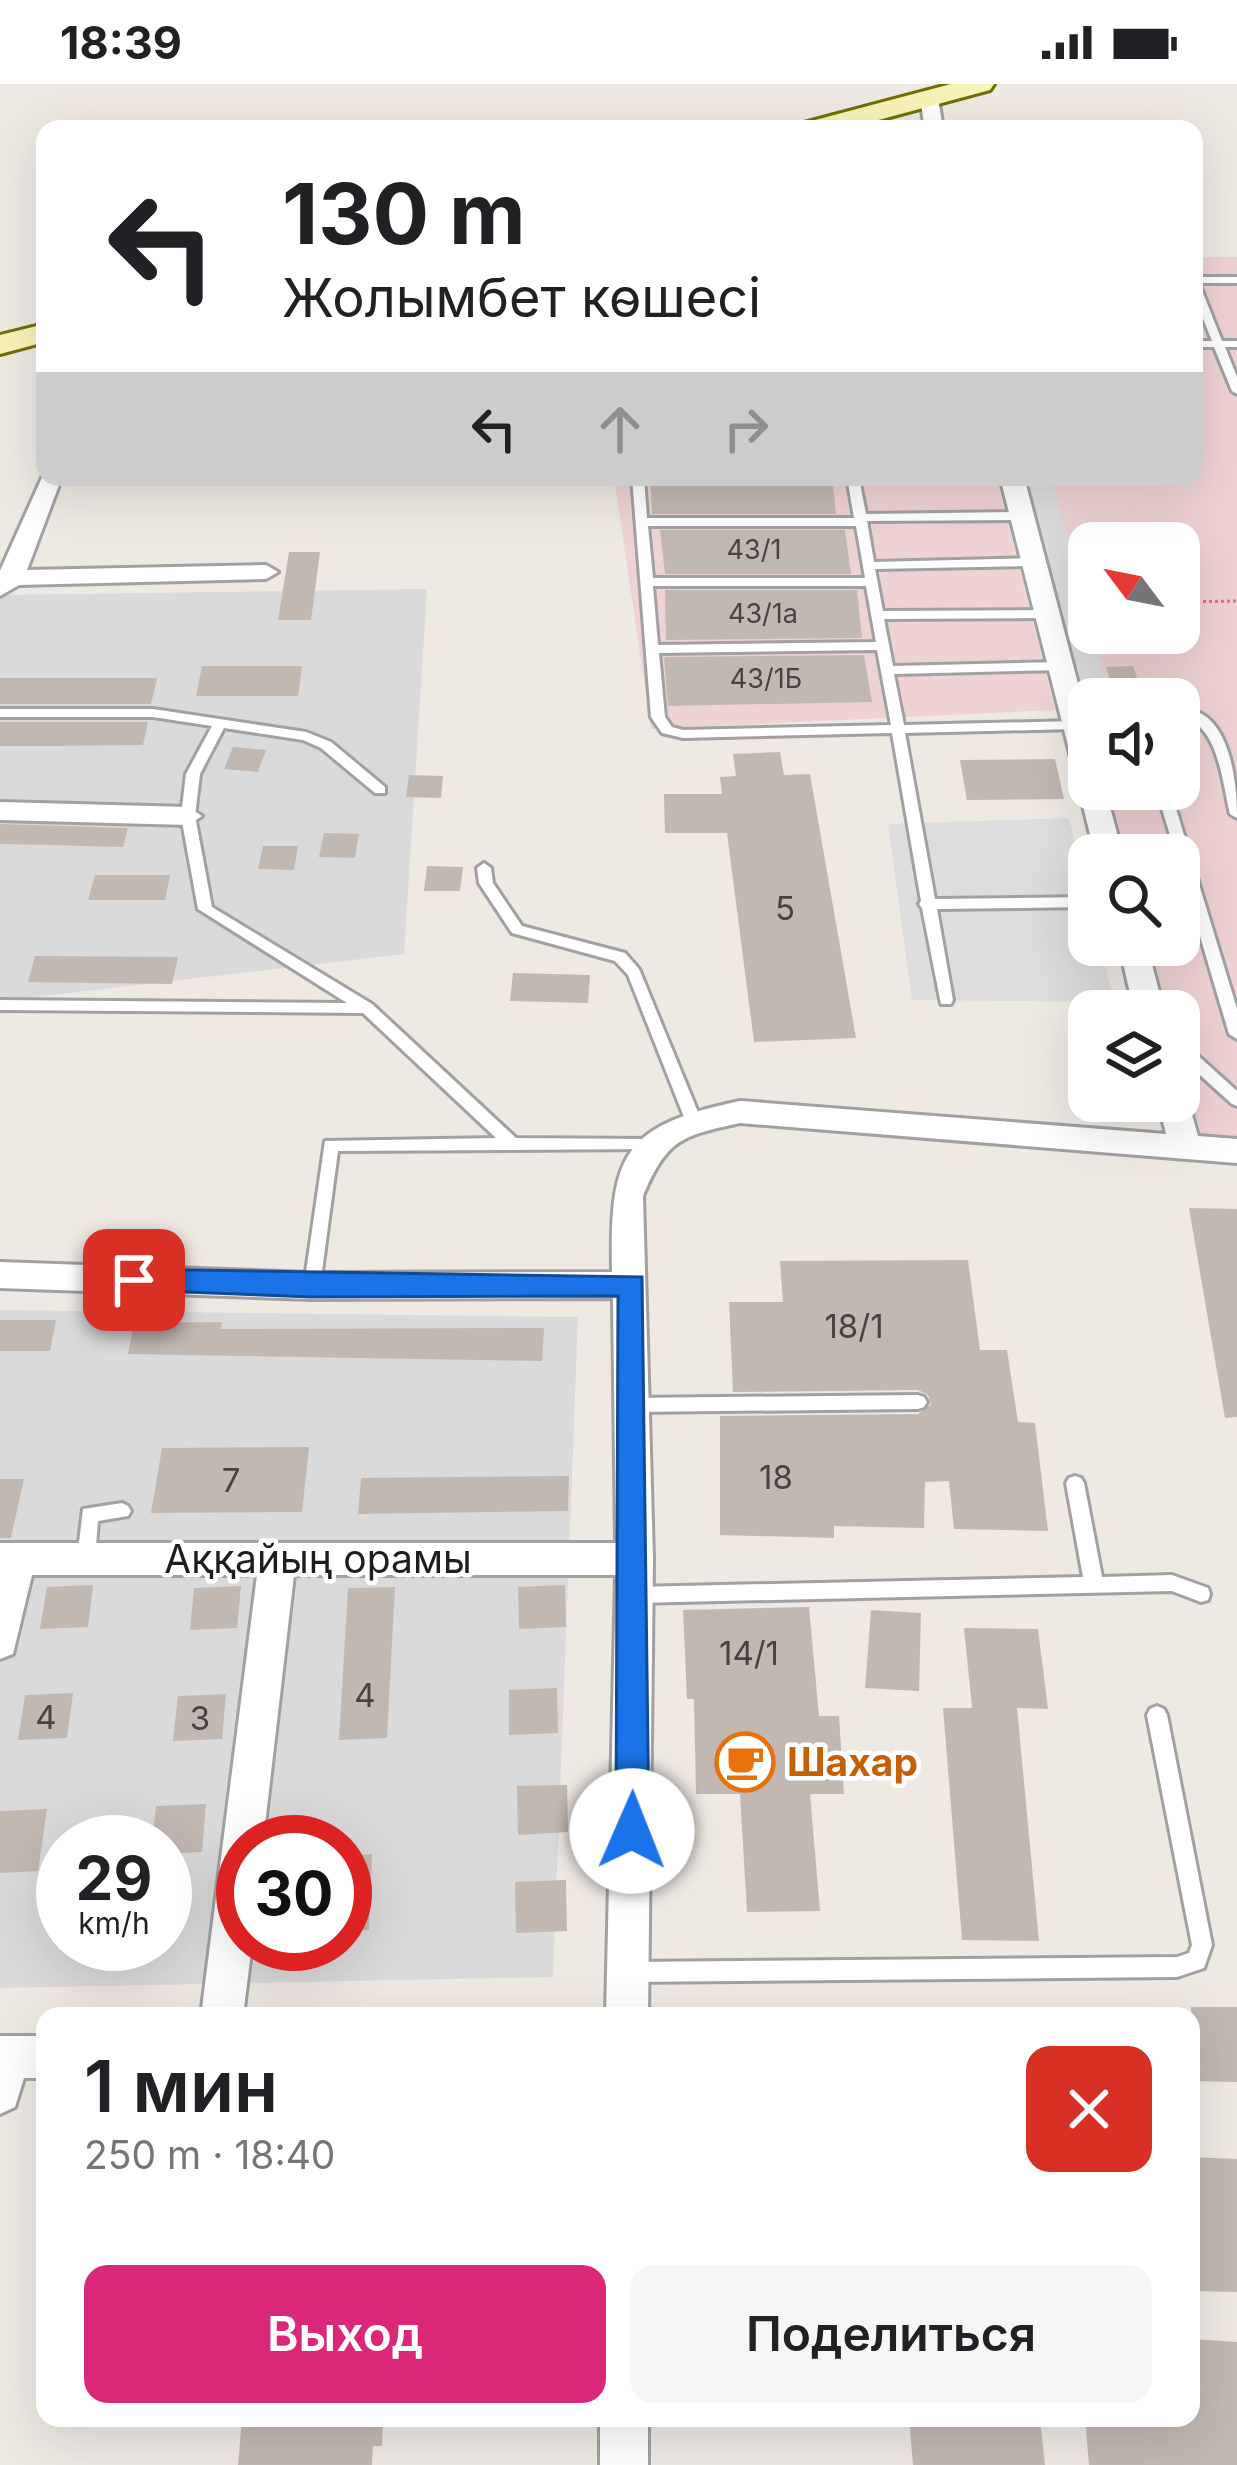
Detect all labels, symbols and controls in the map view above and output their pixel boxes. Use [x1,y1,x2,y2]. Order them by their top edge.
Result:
text: 18:39 [60,15,182,70]
text: 130 m [282,163,526,264]
icon: left [84,168,240,324]
text: Жолымбет көшесі [282,265,761,330]
icon: left [461,396,527,462]
icon: ahead [587,396,653,462]
icon: right [713,396,779,462]
north arrow [1068,522,1200,654]
map controls [1068,522,1200,1122]
house number: 43/1 [727,533,781,566]
house number: 43/1а [728,597,798,630]
house number: 43/1Б [730,662,802,695]
button: sound [1068,678,1200,810]
button: search [1068,834,1200,966]
house number: 5 [775,888,795,928]
button: layers [1068,990,1200,1122]
pin [83,1229,185,1331]
icon: arrive [101,1247,167,1313]
house number: 18/1 [824,1306,884,1346]
house number: 18 [759,1457,793,1497]
house number: 7 [222,1460,240,1500]
street label: Аққайың орамы [164,1535,472,1582]
house number: 14/1 [719,1633,779,1673]
house number: 4 [354,1675,376,1715]
house number: 4 [35,1697,57,1737]
house number: 3 [190,1698,210,1738]
cafe icon: Шахар [714,1731,776,1793]
place label: Шахар [787,1738,918,1785]
position arrow [569,1768,695,1894]
speed limit sign: 30 [216,1815,372,1971]
text: 29 [76,1842,152,1914]
text: km/h [78,1905,150,1941]
text: 1 мин [84,2042,278,2129]
button: close [1026,2046,1152,2172]
text: 250 m · 18:40 [84,2131,335,2178]
button: Выход [84,2265,606,2403]
button: Поделиться [630,2265,1152,2403]

